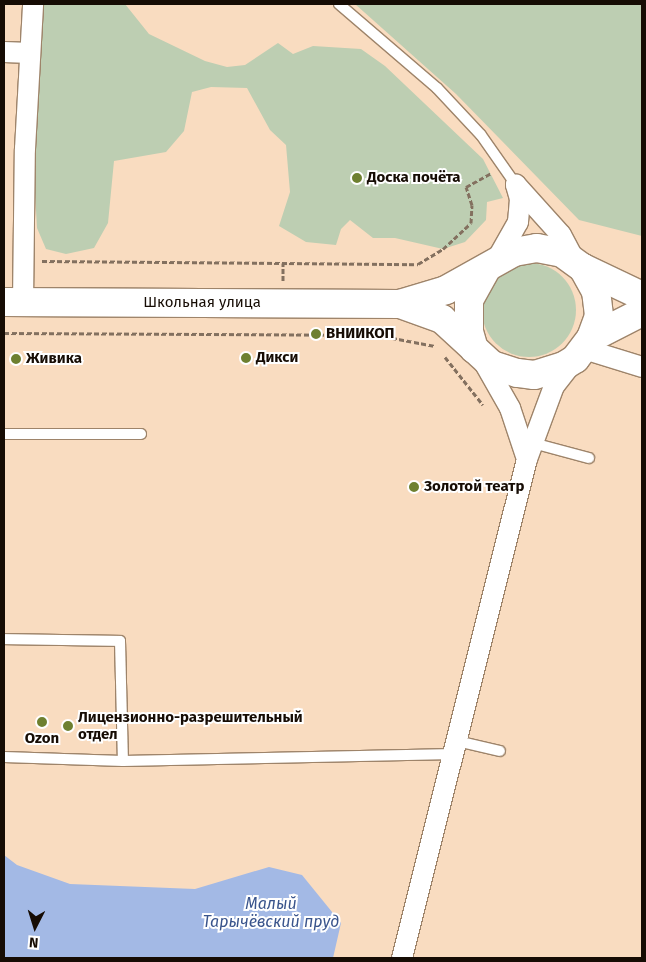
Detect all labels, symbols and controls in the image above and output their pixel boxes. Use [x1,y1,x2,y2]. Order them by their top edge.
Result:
place label: Доска почёта [367,169,461,187]
marker: Доска почёта [351,172,363,184]
street label: Школьная улица [143,294,261,312]
place label: ВНИИКОП [326,325,395,343]
marker: ВНИИКОП [310,328,322,340]
place label: Дикси [256,349,298,367]
place label: Живика [26,350,82,368]
marker: Дикси [240,352,252,364]
marker: Живика [10,353,22,365]
place label: Золотой театр [424,478,524,496]
marker: Золотой театр [408,481,420,493]
place label: Лицензионно-разрешительный отдел [78,708,303,743]
marker: Ozon [36,716,48,728]
marker: Лицензионно-разрешительный отдел [62,720,74,732]
place label: Ozon [25,730,59,748]
water label: Малый Тарычёвский пруд [203,894,339,932]
north arrow [10,902,60,952]
text: N [28,934,39,951]

